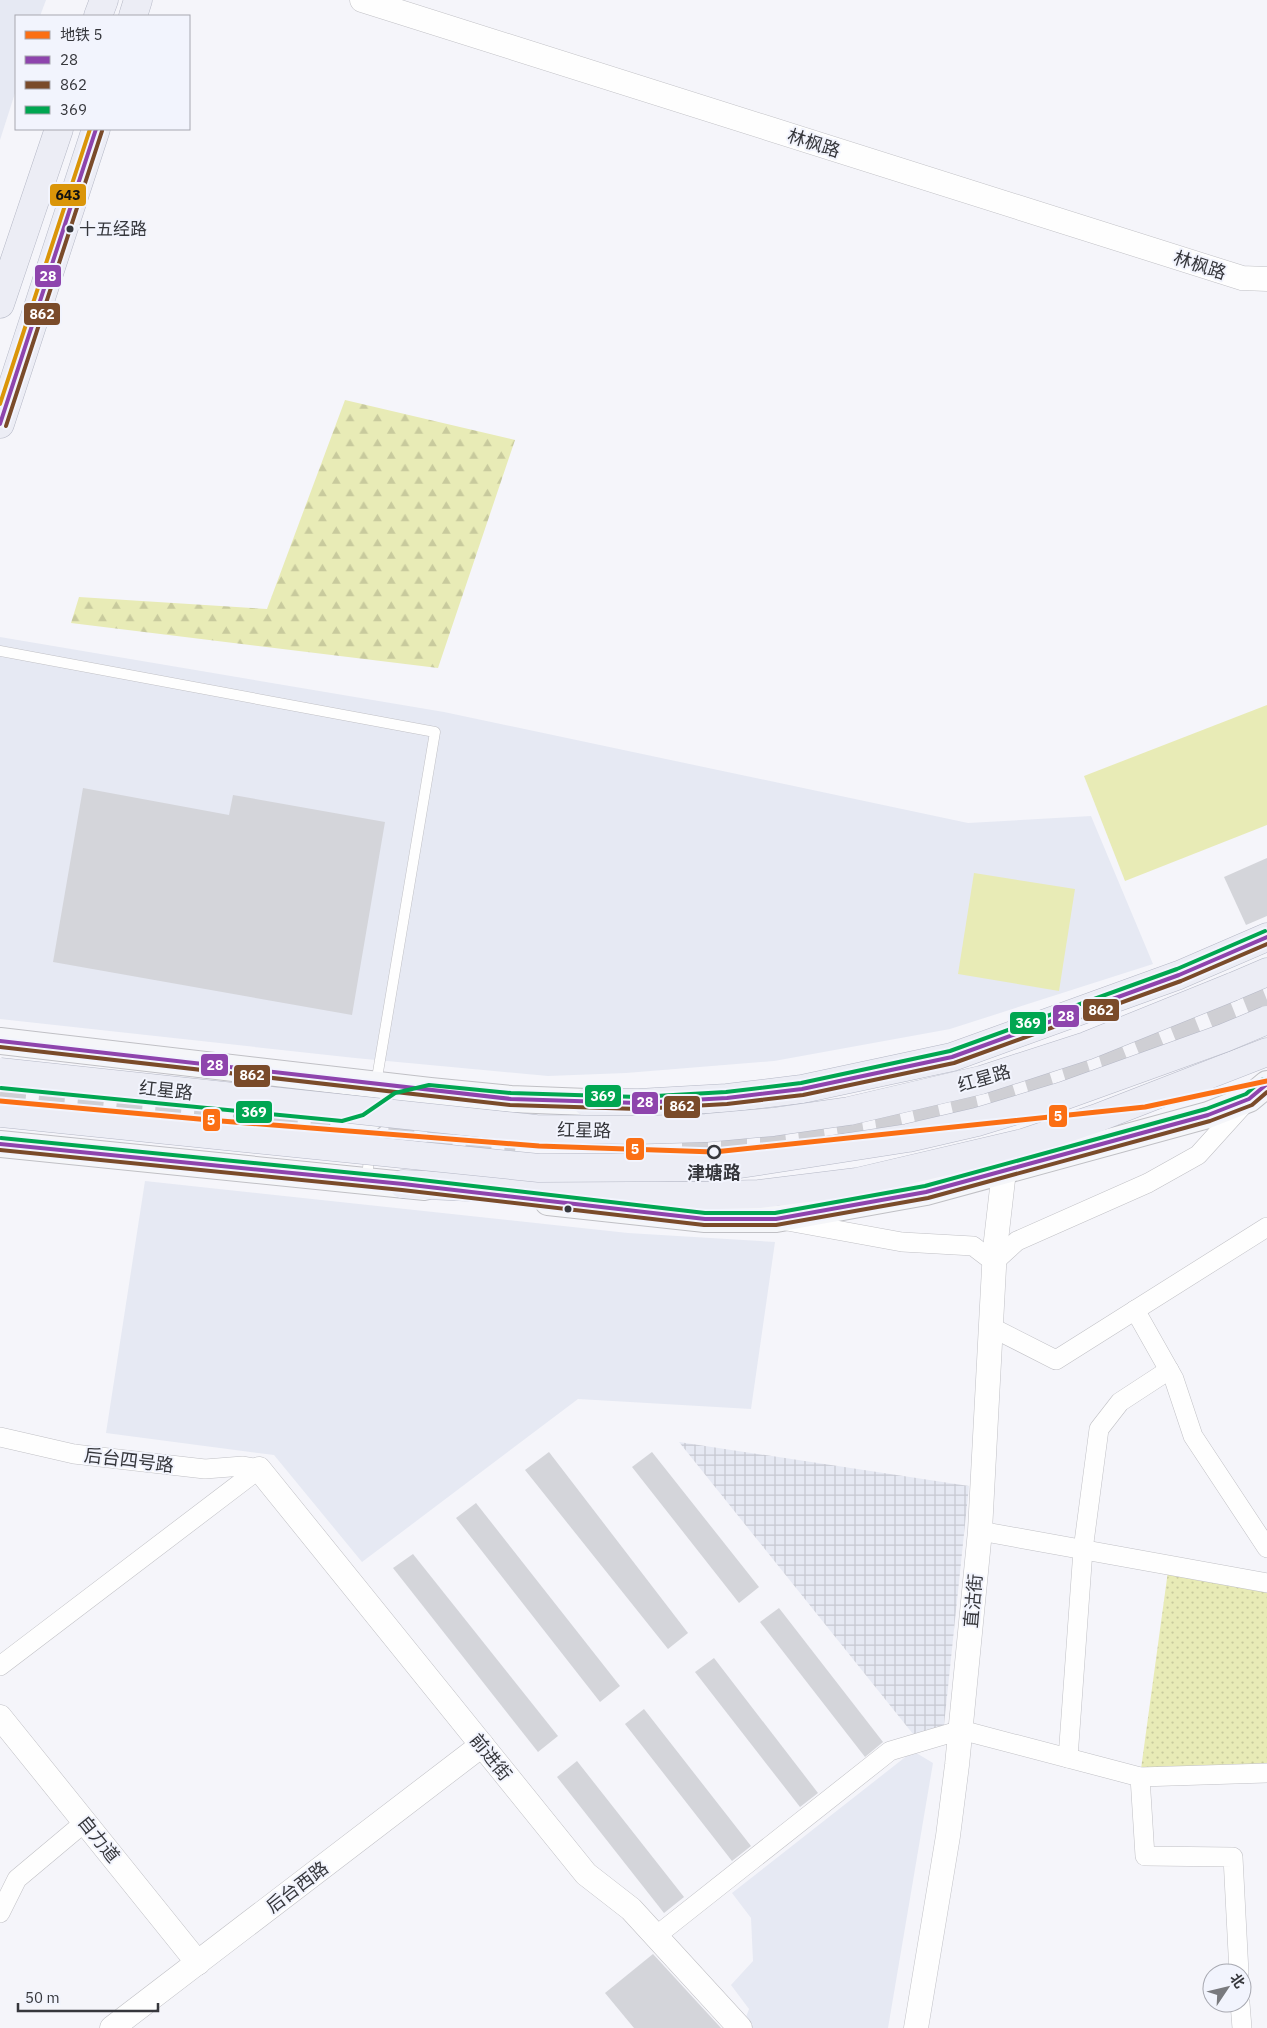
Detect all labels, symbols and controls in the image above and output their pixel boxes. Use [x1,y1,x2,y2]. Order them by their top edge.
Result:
legend [15,15,190,130]
text: 地铁 5 [60,25,103,44]
text: 28 [60,50,78,69]
text: 862 [60,75,87,94]
text: 369 [60,100,87,119]
street label: 林枫路 [785,124,843,162]
line badge: 643 [49,183,87,207]
text: 643 [55,186,81,204]
place label: 十五经路 [79,218,147,240]
marker: 十五经路 [65,224,75,234]
street label: 林枫路 [1171,246,1229,284]
line badge: 28 [34,264,62,288]
text: 28 [40,267,56,285]
line badge: 862 [23,302,61,326]
text: 862 [29,305,55,323]
line badge: 862 [1082,998,1120,1022]
text: 862 [1088,1001,1114,1019]
line badge: 28 [1052,1004,1080,1028]
text: 28 [1058,1007,1074,1025]
line badge: 369 [1009,1011,1047,1035]
text: 369 [1015,1014,1041,1032]
line badge: 28 [200,1053,229,1077]
text: 28 [207,1056,223,1074]
street label: 红星路 [955,1060,1013,1096]
line badge: 862 [233,1064,271,1088]
text: 862 [239,1066,265,1084]
street label: 红星路 [138,1076,194,1104]
line badge: 369 [584,1084,622,1108]
text: 369 [590,1087,616,1105]
line badge: 28 [631,1091,659,1115]
text: 28 [637,1093,653,1111]
line badge: 862 [663,1095,701,1119]
text: 862 [669,1097,695,1115]
line badge: 369 [235,1100,273,1124]
text: 369 [241,1103,267,1121]
line badge: 5 [1048,1104,1068,1128]
text: 5 [1054,1107,1062,1125]
line badge: 5 [202,1108,221,1132]
text: 5 [207,1111,215,1129]
street label: 红星路 [557,1118,611,1142]
line badge: 5 [625,1137,645,1161]
text: 5 [631,1140,639,1158]
marker: 津塘路 [707,1145,721,1159]
place label: 津塘路 [687,1161,741,1184]
unlabelled marker [563,1204,573,1214]
street label: 后台四号路 [83,1443,175,1477]
street label: 直沽街 [959,1573,987,1629]
street label: 前进街 [465,1729,517,1785]
street label: 自力道 [73,1811,125,1867]
street label: 后台西路 [261,1856,333,1918]
north arrow [1202,1963,1252,2013]
text: 北 [1226,1970,1249,1991]
scale bar [18,1980,158,2012]
text: 50 m [25,1988,60,2007]

